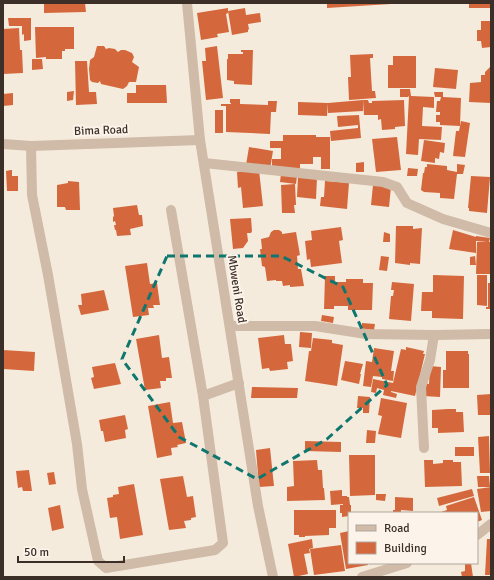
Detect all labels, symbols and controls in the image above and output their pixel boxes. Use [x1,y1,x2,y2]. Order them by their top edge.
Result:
street label: Bima Road [74,122,129,139]
street label: Mbweni Road [224,254,249,324]
legend [348,512,478,564]
text: Road [384,521,410,536]
scale bar [18,538,124,564]
text: Building [384,541,427,556]
text: 50 m [24,545,49,560]

